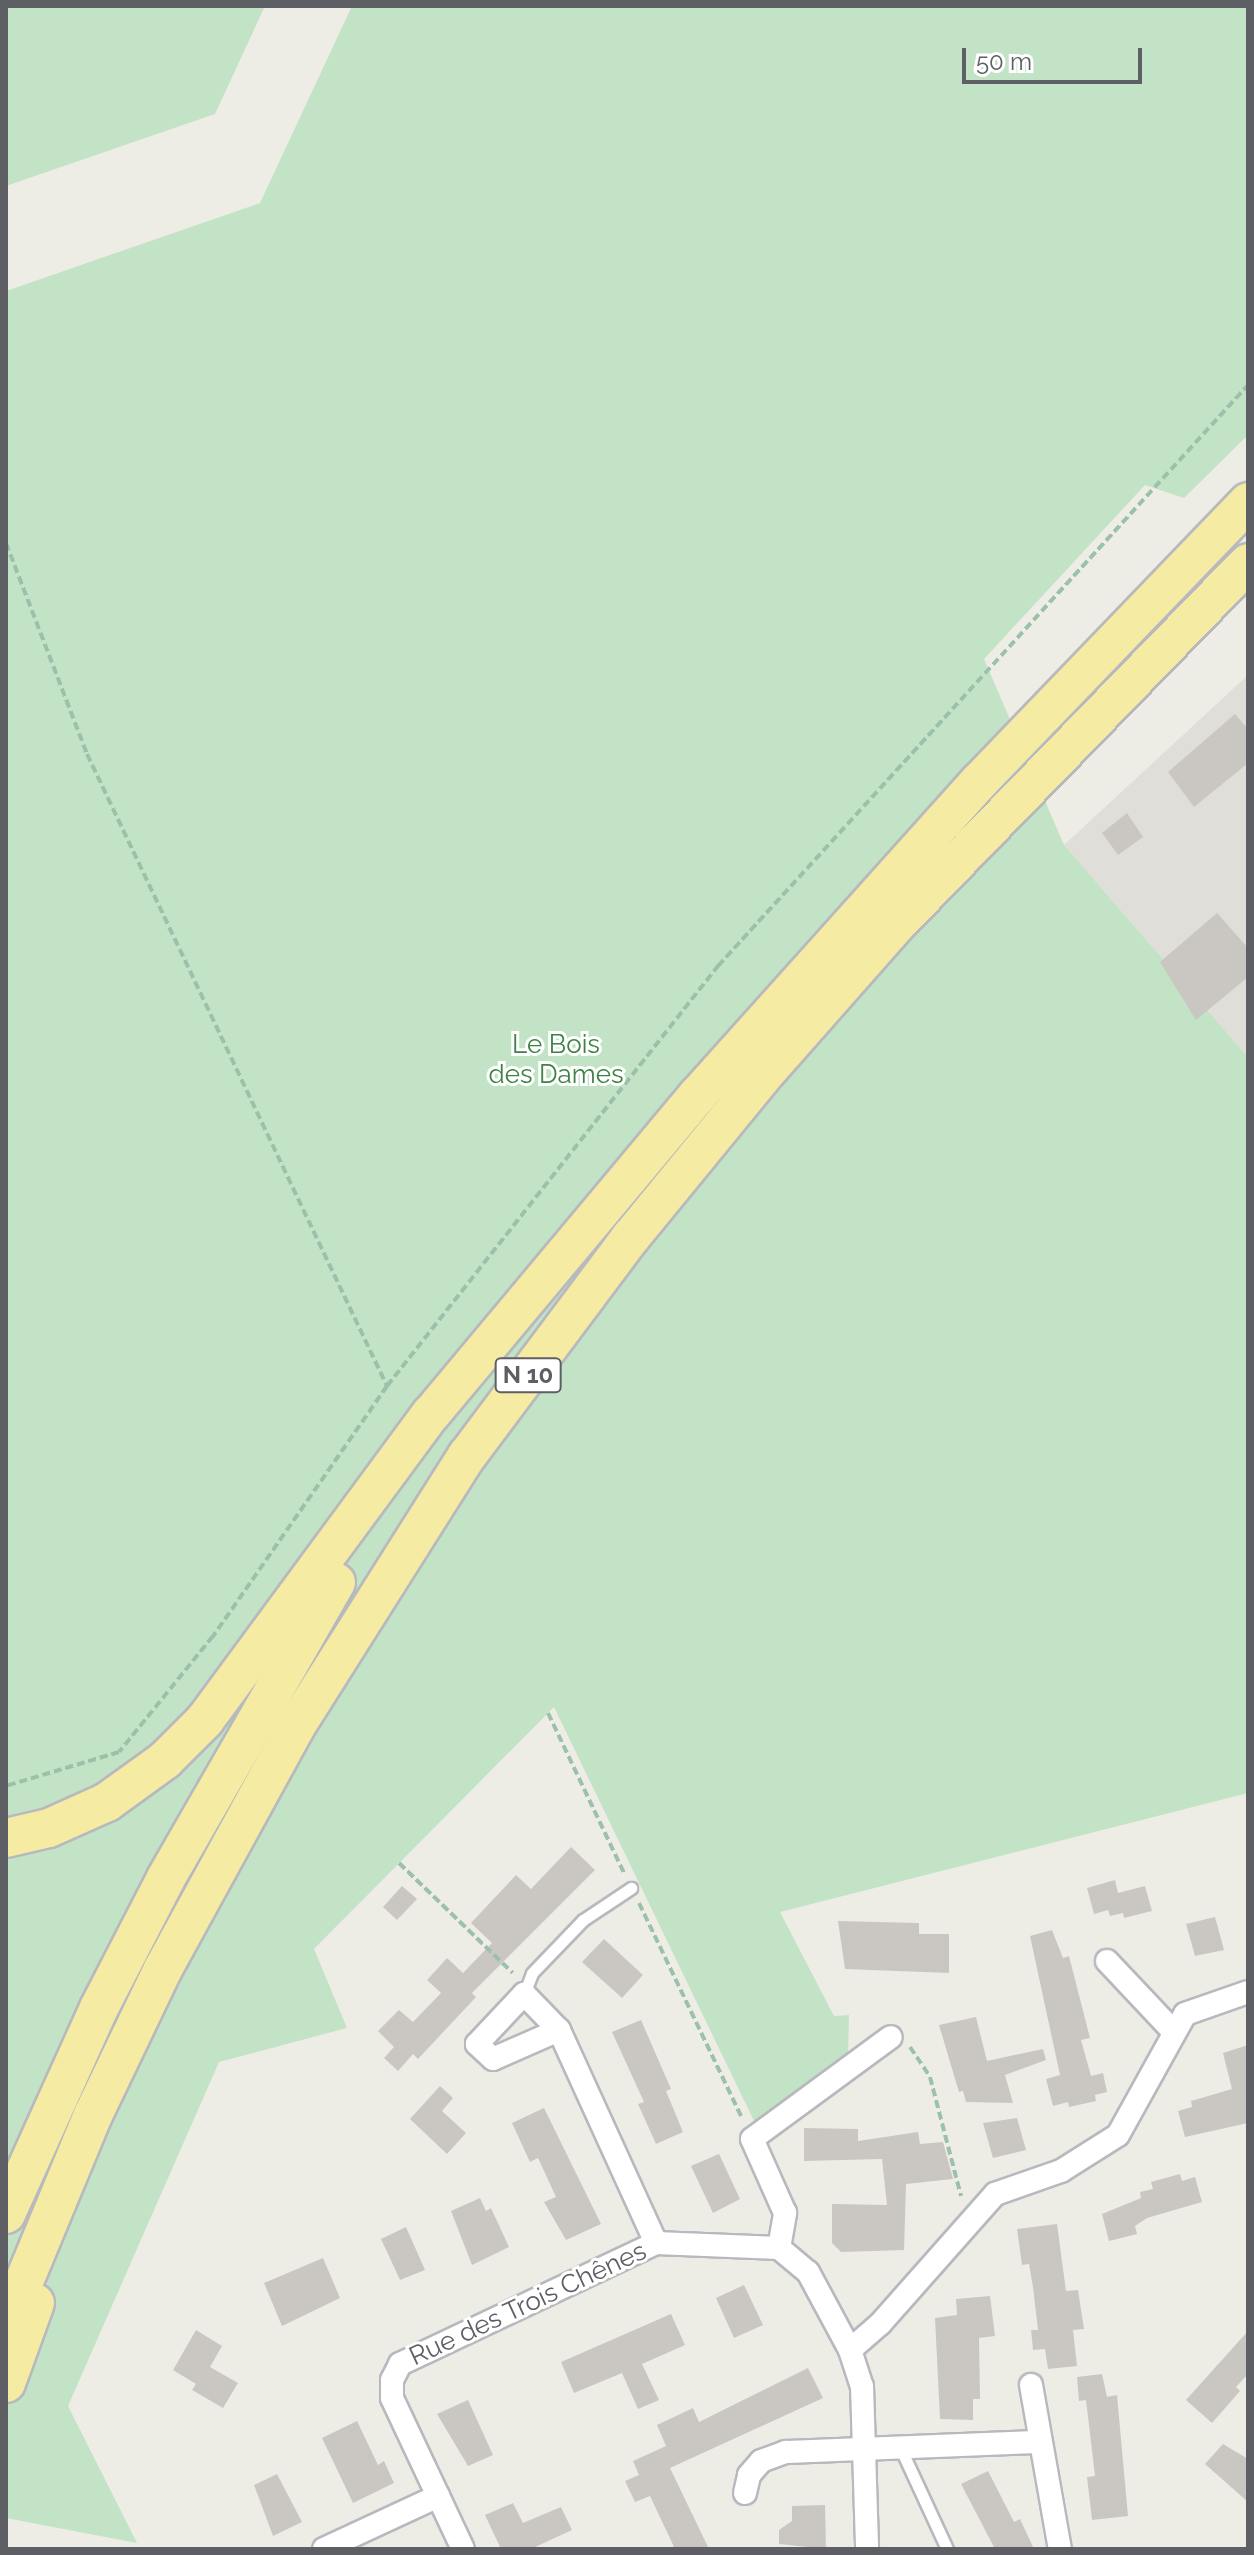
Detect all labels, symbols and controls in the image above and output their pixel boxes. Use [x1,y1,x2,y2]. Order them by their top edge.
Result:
scale bar [966,32,1146,82]
text: 50 m [976,47,1032,76]
park label: Le Bois des Dames [488,1029,624,1090]
road number: N 10 [494,1355,562,1395]
street label: Rue des Trois Chênes [404,2235,652,2373]

